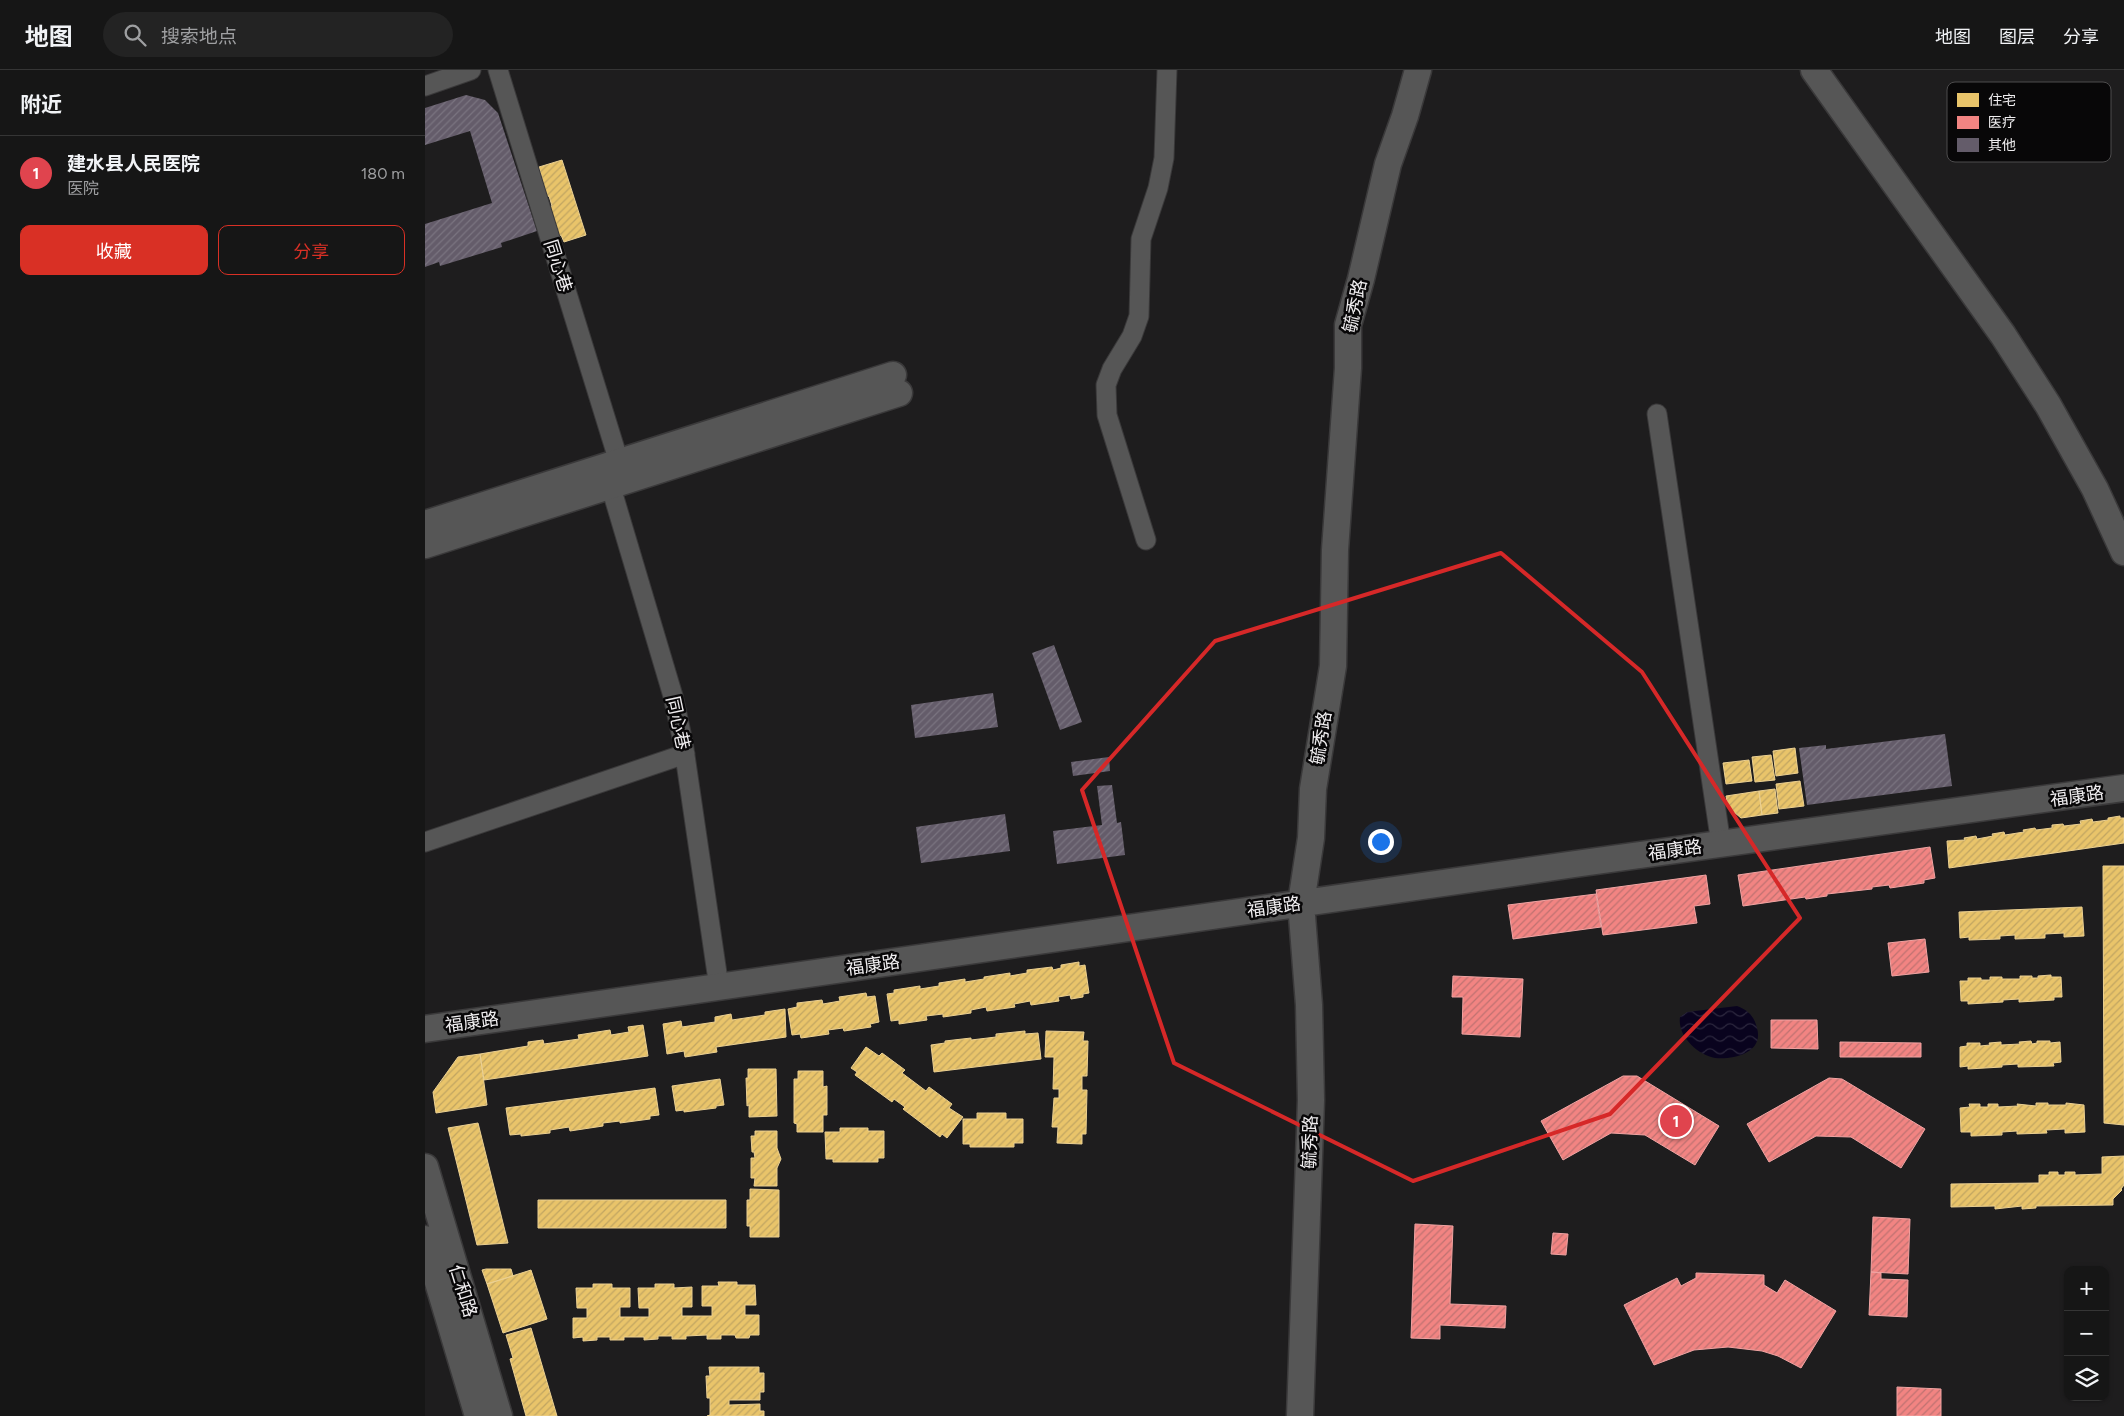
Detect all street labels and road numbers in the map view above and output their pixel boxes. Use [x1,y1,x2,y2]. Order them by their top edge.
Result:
street label: 同心巷 [540,237,576,295]
street label: 毓秀路 [1339,277,1371,335]
street label: 同心巷 [662,694,694,752]
street label: 毓秀路 [1306,710,1336,766]
street label: 福康路 [2049,781,2105,811]
street label: 福康路 [1647,835,1703,865]
street label: 福康路 [1246,892,1302,922]
street label: 福康路 [845,950,901,980]
street label: 福康路 [444,1007,500,1037]
street label: 毓秀路 [1298,1115,1322,1169]
street label: 仁和路 [445,1262,481,1320]

